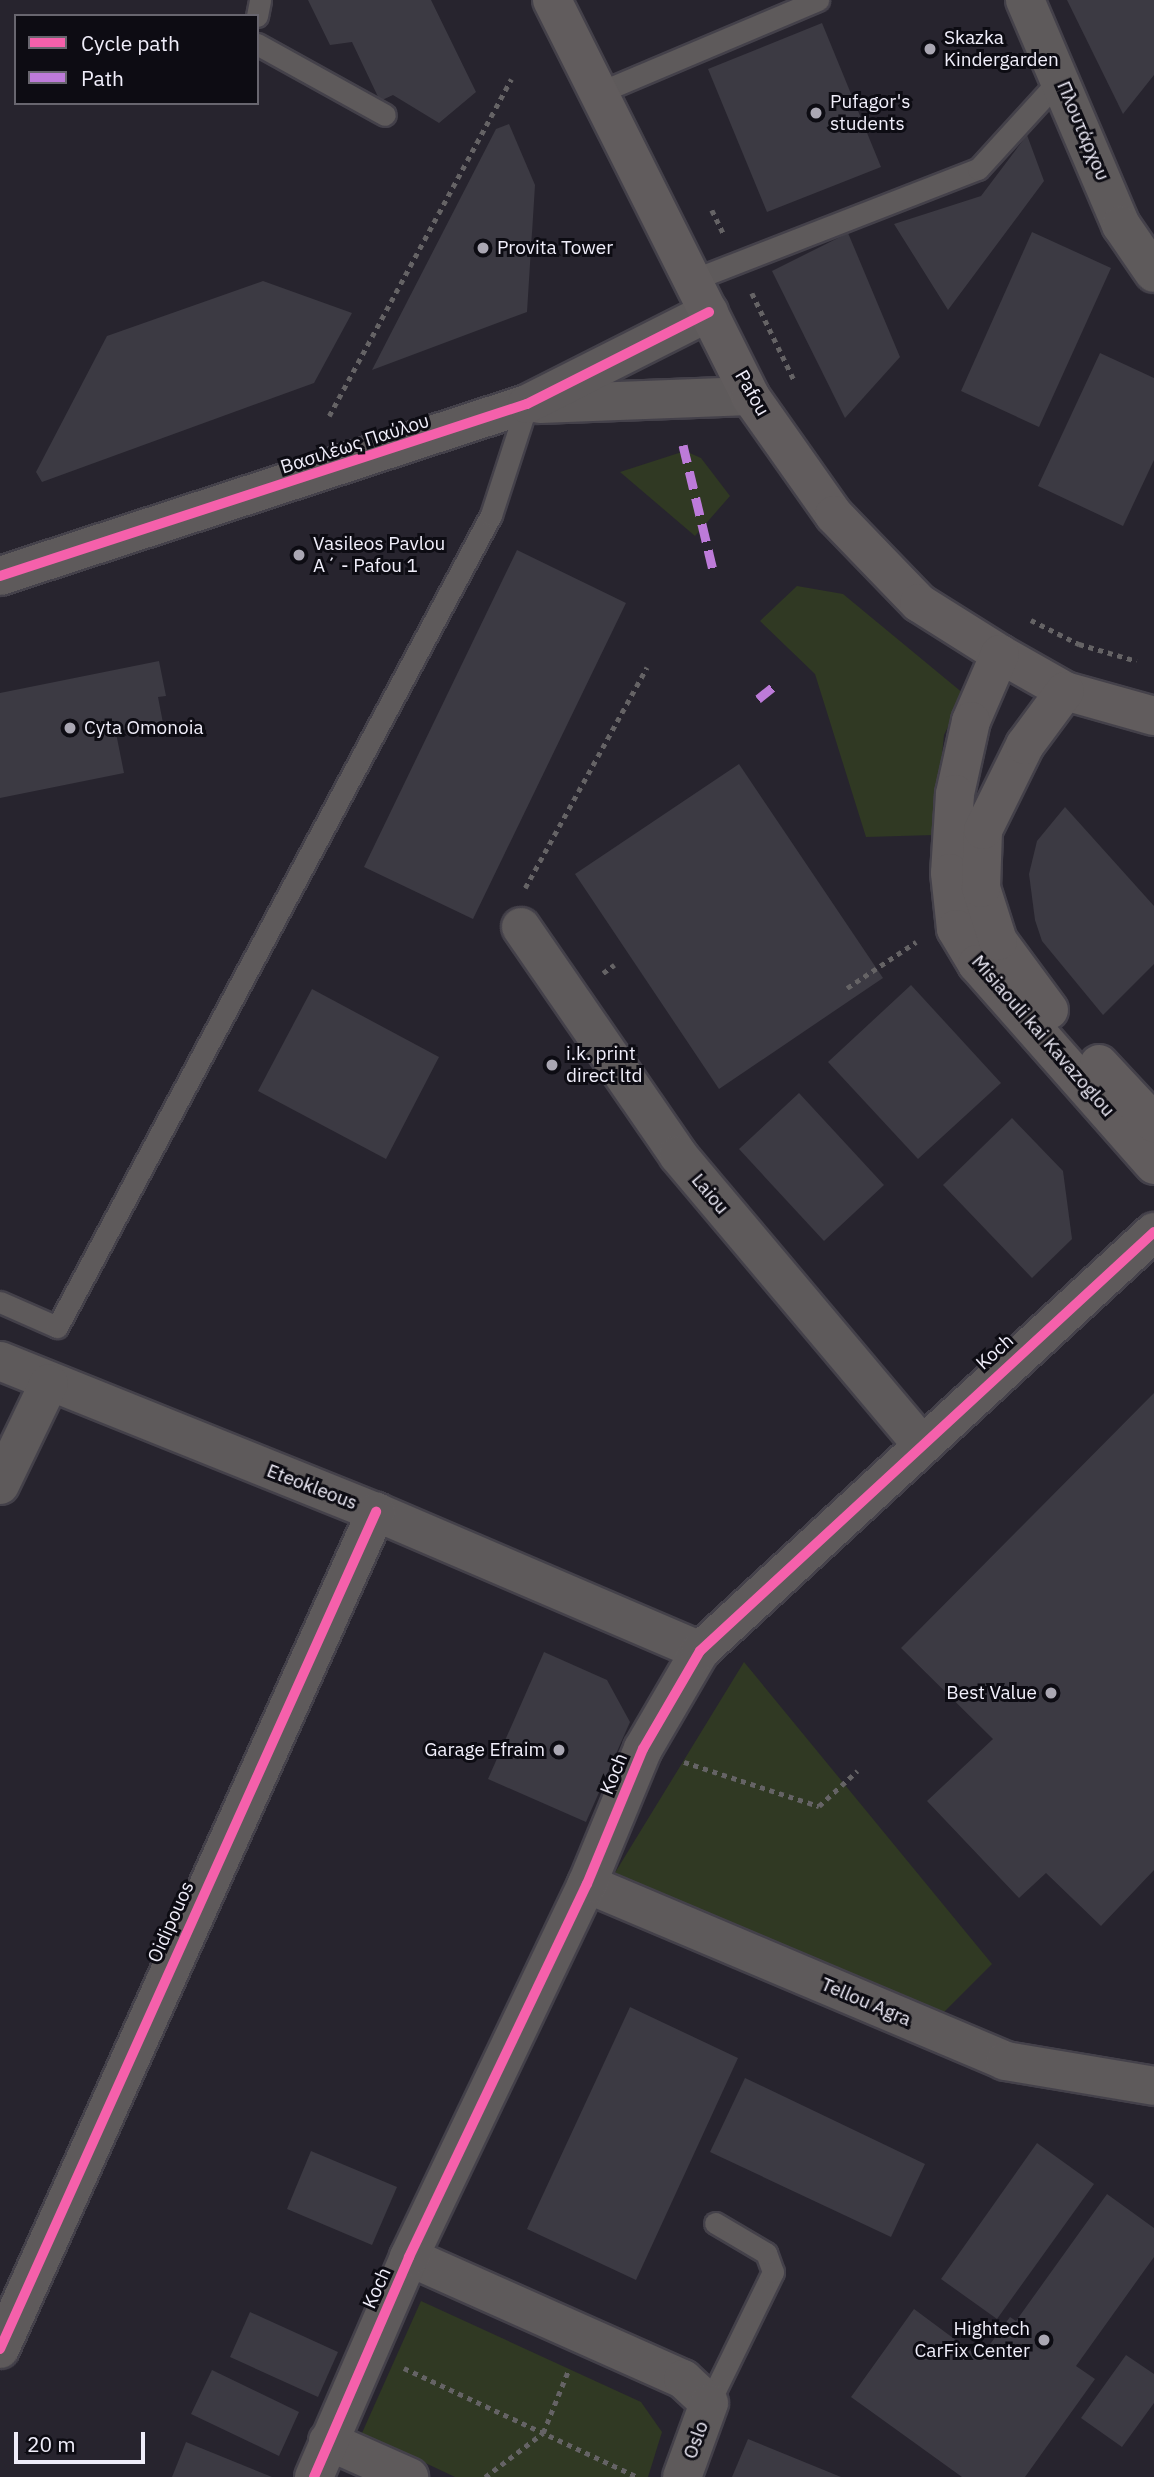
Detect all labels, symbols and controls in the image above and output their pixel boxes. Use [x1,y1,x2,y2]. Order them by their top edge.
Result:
legend [14,14,259,105]
place label: Skazka Kindergarden [944,27,1059,71]
text: Cycle path [81,29,180,57]
marker: Skazka Kindergarden [922,41,938,57]
text: Path [81,64,124,92]
street label: Πλουτάρχου [1052,78,1114,184]
place label: Pufagor's students [830,91,911,135]
marker: Pufagor's students [808,105,824,121]
place label: Provita Tower [497,237,613,259]
marker: Provita Tower [475,240,491,256]
street label: Pafou [730,366,774,420]
street label: Βασιλέως Παύλου [278,409,432,479]
place label: Vasileos Pavlou A´ - Pafou 1 [313,533,445,577]
marker: Vasileos Pavlou A´ - Pafou 1 [291,547,307,563]
place label: Cyta Omonoia [84,717,204,739]
marker: Cyta Omonoia [62,720,78,736]
street label: Misiaouli kai Kavazoglou [967,951,1119,1121]
place label: i.k. print direct ltd [566,1043,642,1087]
marker: i.k. print direct ltd [544,1057,560,1073]
street label: Laiou [687,1169,733,1219]
street label: Koch [972,1329,1018,1375]
street label: Eteokleous [264,1459,360,1515]
place label: Best Value [946,1682,1037,1704]
marker: Best Value [1043,1685,1059,1701]
place label: Garage Efraim [424,1739,545,1761]
marker: Garage Efraim [551,1742,567,1758]
street label: Koch [595,1750,633,1798]
street label: Oidipouos [143,1878,199,1966]
street label: Tellou Agra [818,1973,914,2031]
street label: Koch [358,2264,396,2312]
place label: Hightech CarFix Center [915,2318,1030,2362]
marker: Hightech CarFix Center [1036,2332,1052,2348]
scale bar [18,2418,149,2462]
street label: Oslo [679,2418,713,2462]
text: 20 m [27,2430,76,2458]

